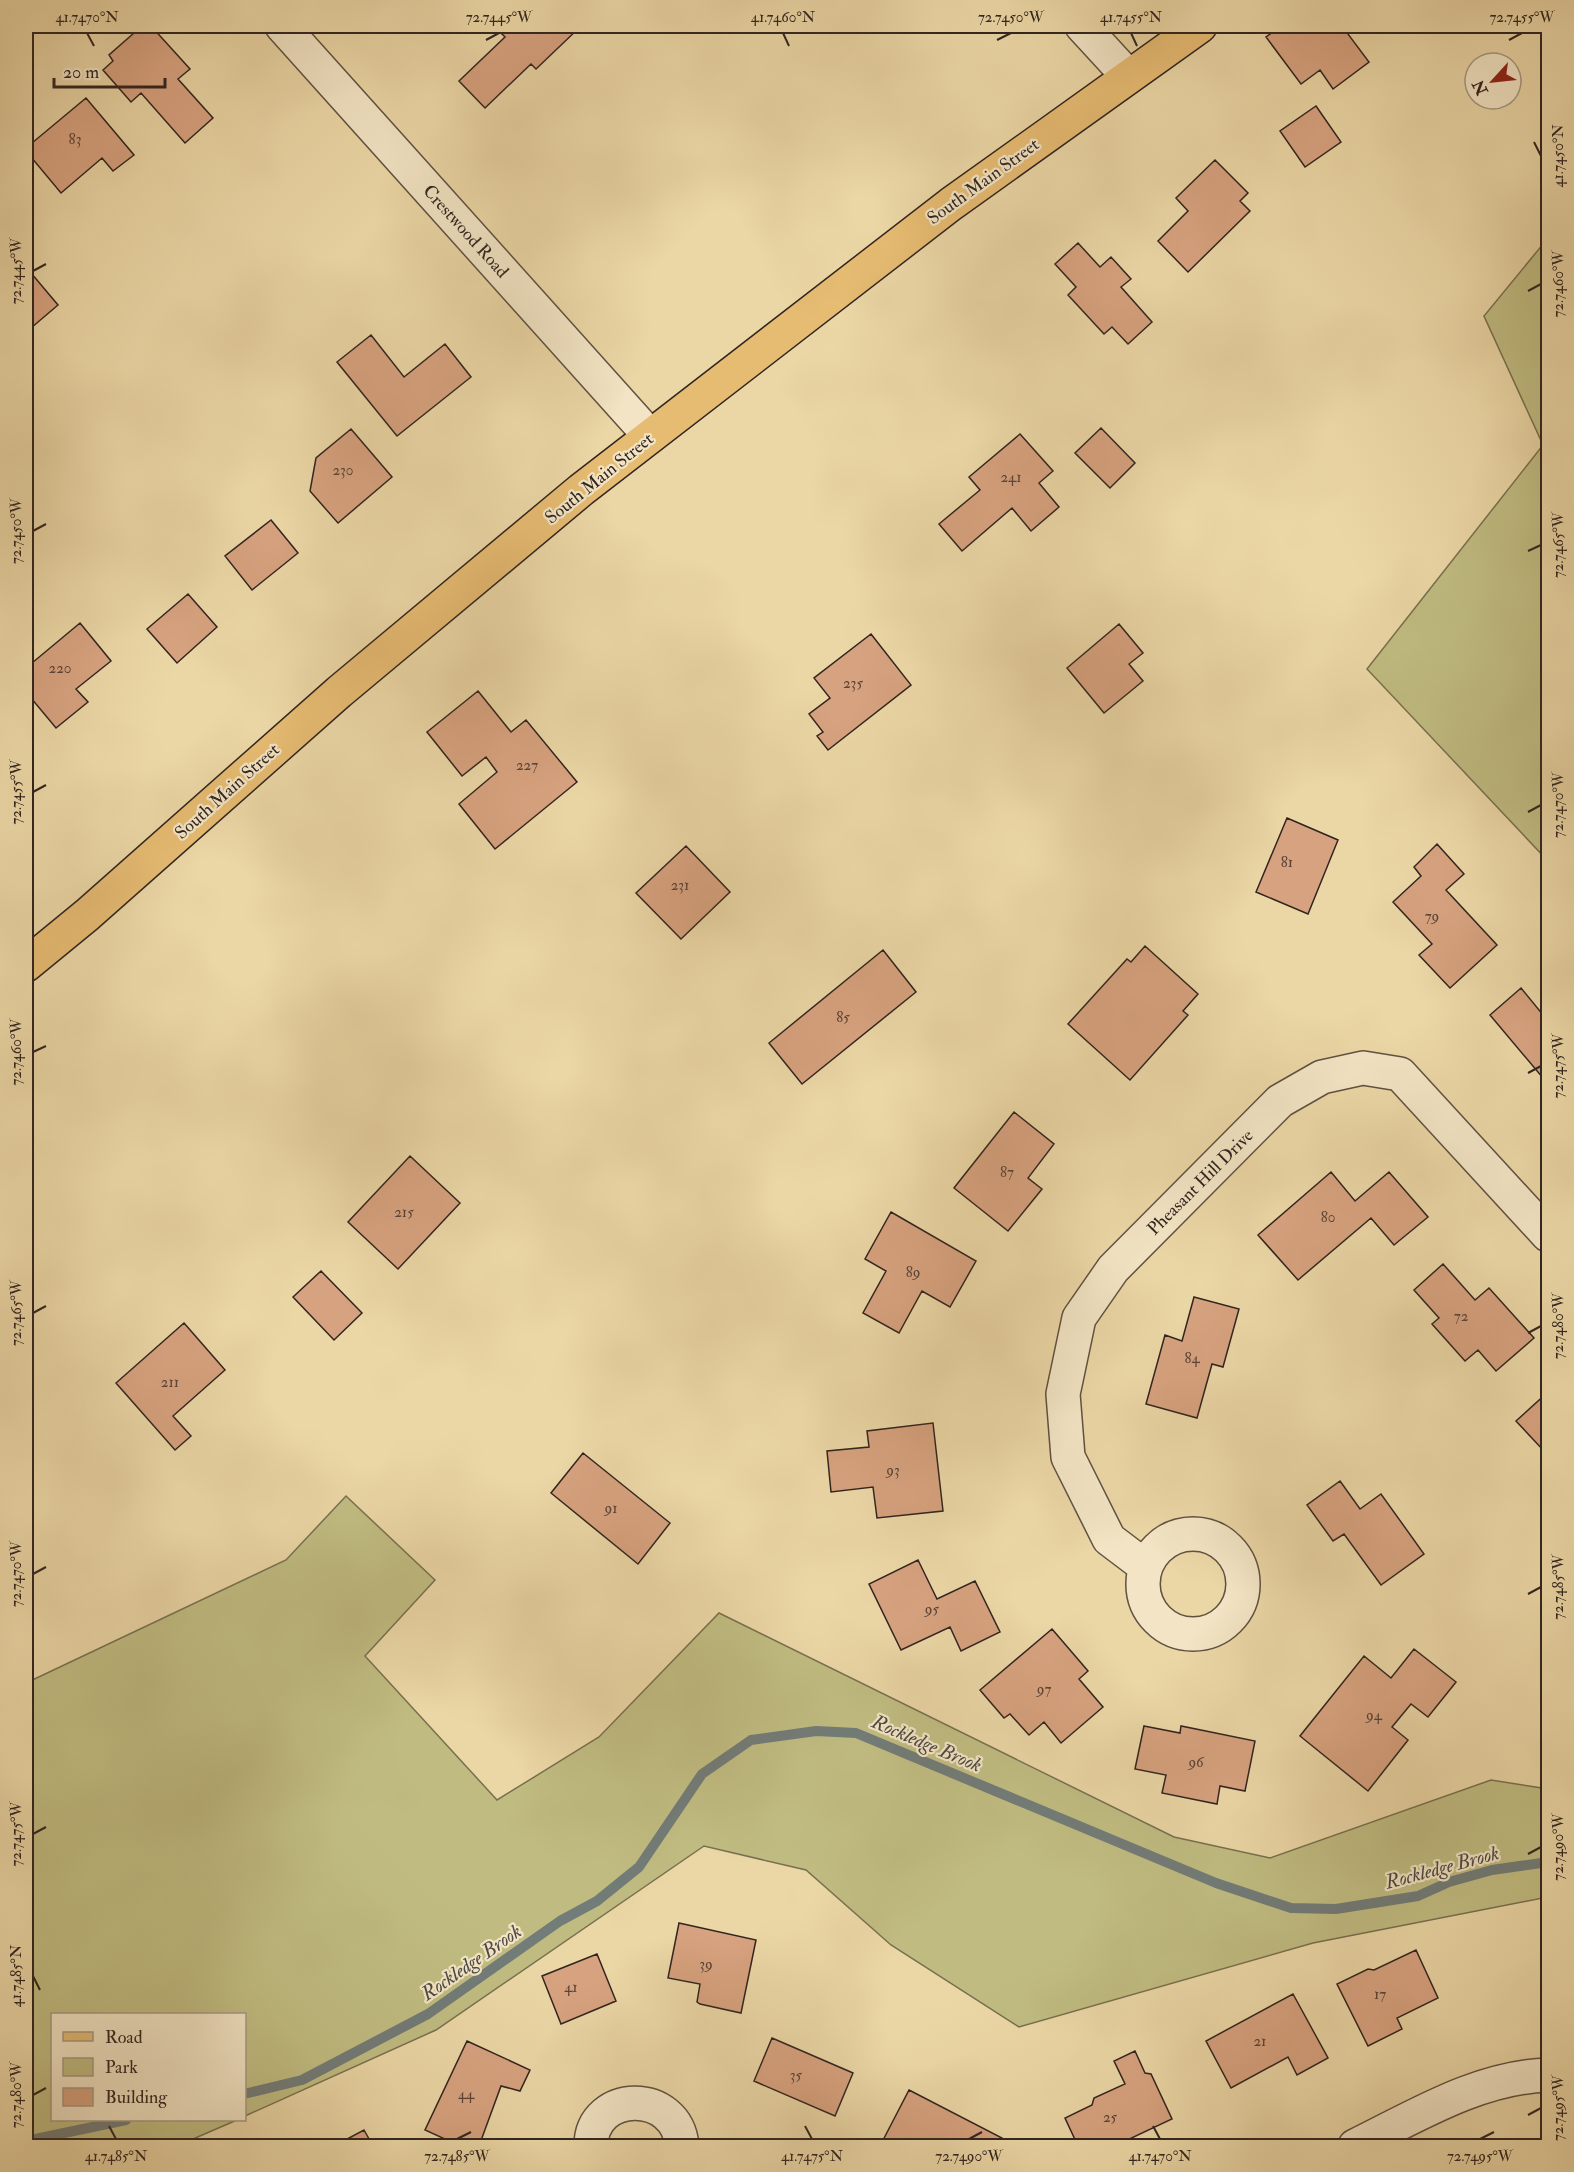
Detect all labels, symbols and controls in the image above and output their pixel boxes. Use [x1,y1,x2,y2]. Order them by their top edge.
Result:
text: 41.7470°N [55,8,119,27]
text: 72.7445°W [466,8,533,27]
text: 41.7460°N [751,8,816,27]
text: 72.7450°W [978,8,1045,27]
text: 41.7455°N [1100,8,1163,27]
text: 72.7455°W [1489,8,1555,27]
scale bar [54,51,165,89]
north arrow [1463,51,1523,111]
text: 20 m [63,61,99,84]
text: N [1468,76,1493,99]
text: 41.7450°N [1549,124,1568,188]
house number: 83 [69,130,81,149]
street label: South Main Street [923,133,1044,230]
street label: Crestwood Road [418,180,514,283]
text: 72.7445°W [7,237,26,304]
text: 72.7460°W [1549,250,1568,318]
street label: South Main Street [540,428,658,529]
house number: 230 [332,461,354,480]
house number: 241 [1000,468,1022,487]
text: 72.7450°W [7,497,26,564]
text: 72.7465°W [1549,511,1568,578]
house number: 220 [49,659,71,678]
house number: 235 [843,674,863,693]
street label: South Main Street [170,738,285,844]
house number: 227 [516,756,538,775]
text: 72.7455°W [7,759,26,825]
text: 72.7470°W [1549,771,1568,838]
house number: 81 [1281,853,1293,872]
house number: 231 [671,876,689,895]
house number: 79 [1425,907,1439,926]
house number: 85 [836,1008,850,1027]
text: 72.7460°W [7,1018,26,1086]
text: 72.7475°W [1549,1033,1568,1099]
street label: Pheasant Hill Drive [1142,1124,1259,1240]
house number: 87 [1000,1163,1014,1182]
house number: 215 [394,1203,414,1222]
house number: 80 [1321,1208,1335,1227]
house number: 89 [906,1263,920,1282]
text: 72.7465°W [7,1279,26,1346]
text: 72.7480°W [1549,1292,1568,1359]
house number: 72 [1454,1307,1469,1326]
house number: 84 [1184,1349,1200,1368]
house number: 211 [161,1373,179,1392]
house number: 93 [885,1461,900,1480]
house number: 91 [604,1499,618,1518]
text: 72.7470°W [7,1540,26,1607]
text: 72.7485°W [1549,1553,1568,1620]
house number: 95 [924,1600,940,1619]
house number: 97 [1036,1680,1051,1699]
house number: 94 [1365,1706,1383,1725]
water label: Rockledge Brook [867,1709,986,1778]
house number: 96 [1187,1753,1205,1772]
text: 72.7475°W [7,1801,26,1867]
text: 72.7490°W [1549,1813,1568,1881]
water label: Rockledge Brook [1381,1840,1502,1895]
water label: Rockledge Brook [415,1919,526,2007]
text: 41.7485°N [7,1944,26,2007]
house number: 39 [699,1955,713,1974]
house number: 41 [564,1978,578,1997]
house number: 17 [1374,1985,1386,2004]
legend [51,2013,246,2121]
text: Road [105,2026,143,2049]
house number: 21 [1254,2032,1266,2051]
text: Park [105,2056,138,2079]
text: 72.7480°W [7,2061,26,2128]
house number: 35 [790,2066,803,2085]
text: 72.7495°W [1549,2074,1568,2141]
house number: 44 [458,2085,475,2104]
text: Building [105,2086,168,2109]
house number: 25 [1103,2108,1117,2127]
text: 41.7485°N [85,2147,148,2166]
text: 72.7485°W [424,2147,491,2166]
text: 41.7475°N [781,2147,844,2166]
text: 72.7490°W [935,2147,1003,2166]
text: 41.7470°N [1128,2147,1192,2166]
text: 72.7495°W [1447,2147,1514,2166]

